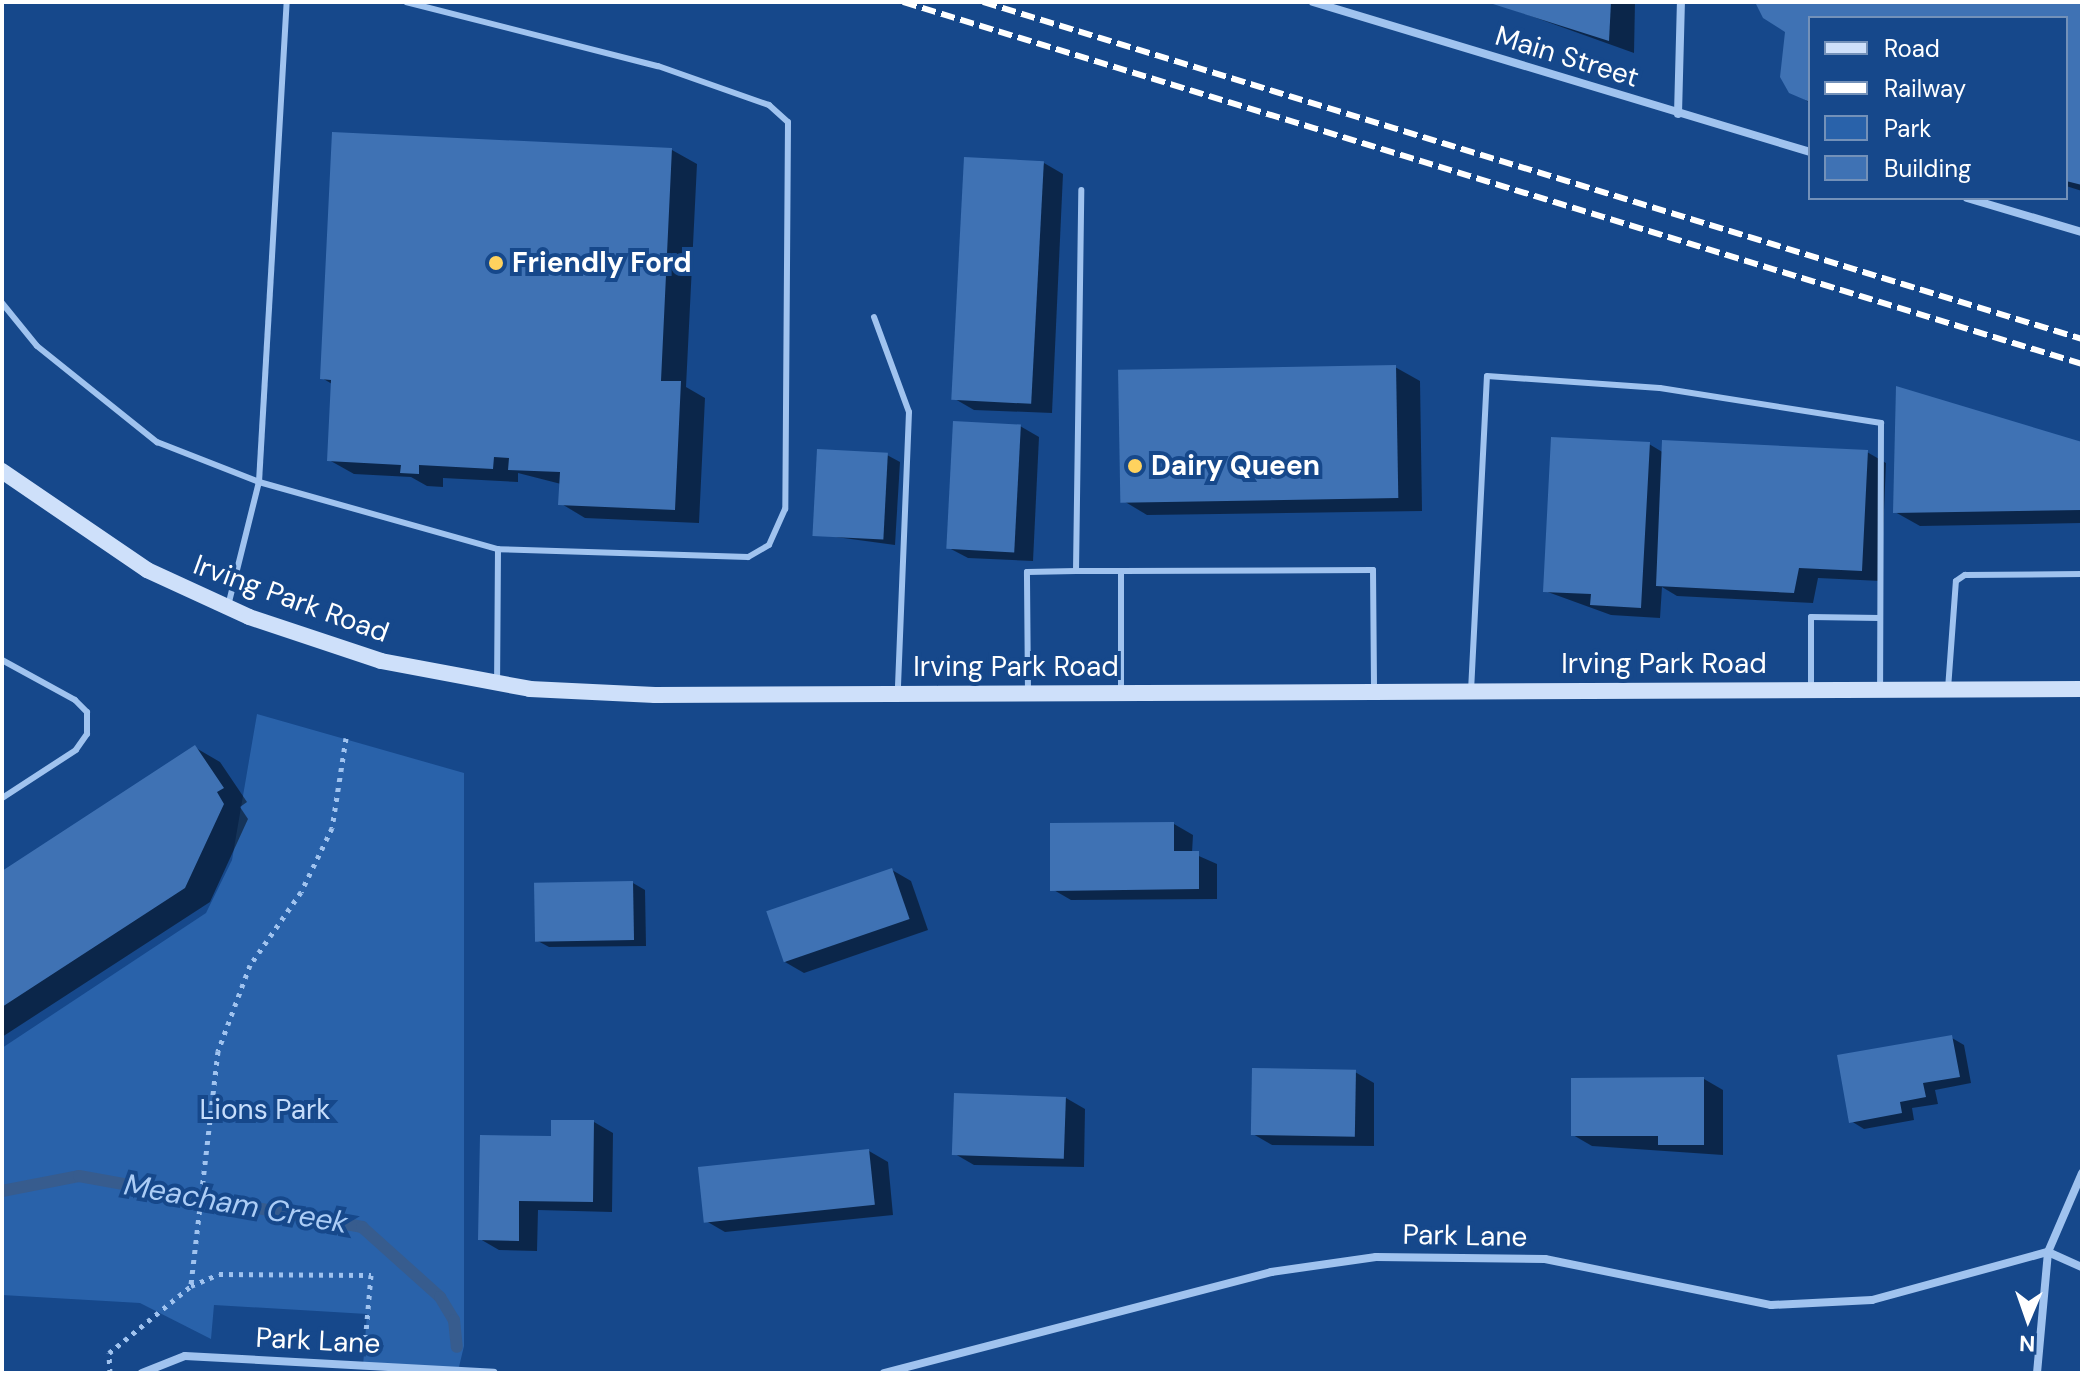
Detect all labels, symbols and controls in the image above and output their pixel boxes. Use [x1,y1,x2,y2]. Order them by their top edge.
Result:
legend [1808,16,2068,200]
street label: Main Street [1491,19,1643,95]
text: Road [1884,33,1940,64]
text: Railway [1884,73,1966,104]
text: Park [1884,113,1931,144]
text: Building [1884,153,1971,184]
place label: Friendly Ford [512,246,692,280]
marker: Friendly Ford [487,254,505,272]
place label: Dairy Queen [1151,449,1320,483]
marker: Dairy Queen [1126,457,1144,475]
street label: Irving Park Road [189,548,393,650]
street label: Irving Park Road [1561,647,1767,681]
street label: Irving Park Road [913,650,1119,684]
park label: Lions Park [200,1093,330,1127]
water label: Meacham Creek [121,1167,351,1241]
street label: Park Lane [1402,1218,1528,1254]
north arrow [1988,1279,2068,1359]
street label: Park Lane [255,1321,381,1361]
text: N [2019,1329,2036,1358]

